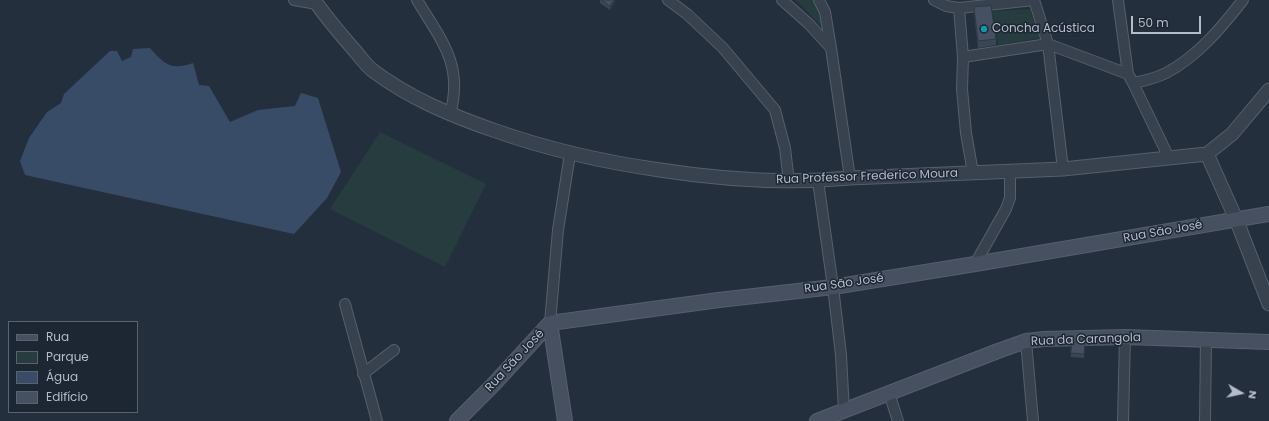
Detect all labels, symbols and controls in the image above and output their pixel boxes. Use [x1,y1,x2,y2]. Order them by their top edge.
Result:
scale bar [1133,8,1203,34]
text: 50 m [1138,14,1169,31]
place label: Concha Acústica [992,22,1095,36]
marker: Concha Acústica [979,24,989,34]
street label: Rua Professor Frederico Moura [776,167,958,187]
street label: Rua São José [1122,218,1204,246]
street label: Rua São José [803,271,885,297]
legend [8,321,138,413]
street label: Rua São José [482,327,548,395]
text: Rua [46,328,69,345]
street label: Rua da Carangola [1031,331,1141,349]
text: Parque [46,348,89,365]
text: Água [46,368,78,385]
north arrow [1221,373,1261,413]
text: Edifício [46,388,88,405]
text: N [1244,390,1261,400]

